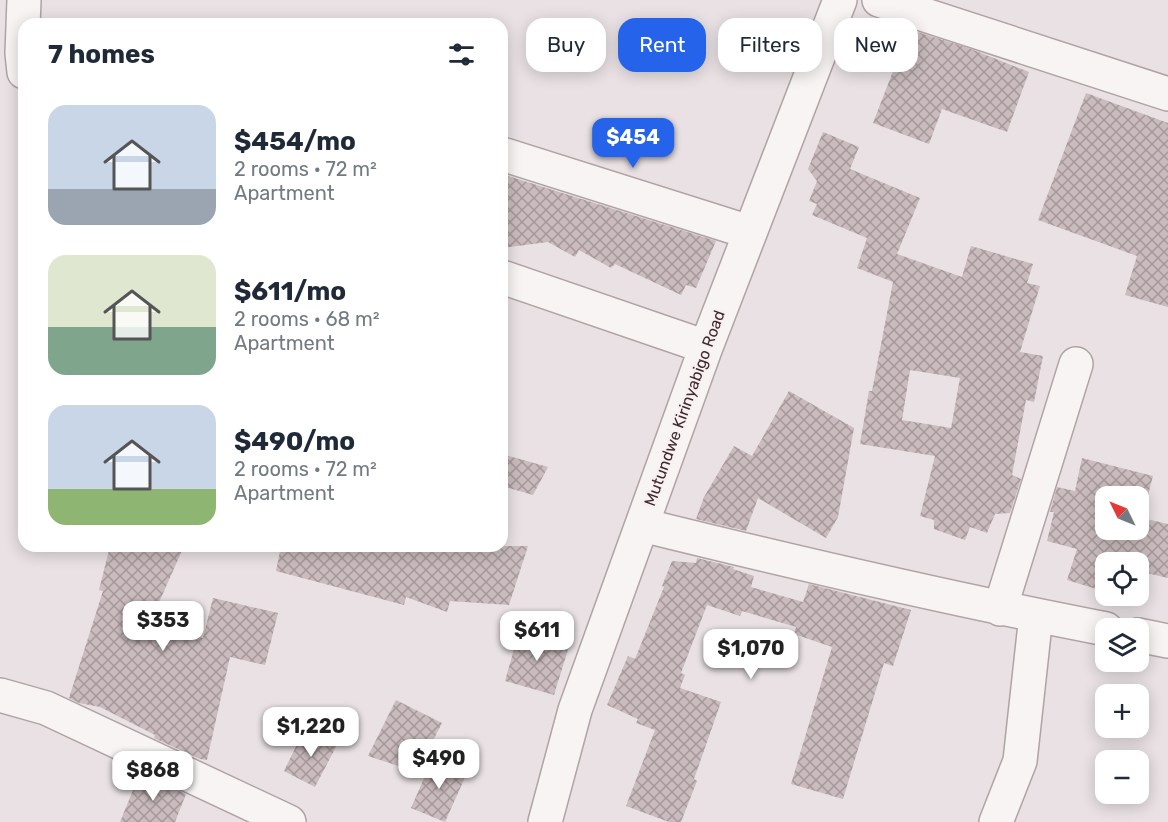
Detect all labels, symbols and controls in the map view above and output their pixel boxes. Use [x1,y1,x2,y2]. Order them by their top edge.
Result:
chip: Buy [526,18,606,72]
chip: Rent [618,18,706,72]
chip: Filters [718,18,822,72]
chip: New [834,18,918,72]
icon: filters [445,38,478,71]
text: 7 homes [48,39,155,70]
pin: $454 [597,118,669,169]
text: $454 [606,125,660,149]
text: $454/mo [234,126,356,157]
icon: home [96,129,168,201]
text: 2 rooms · 72 m² [234,157,377,181]
text: Apartment [234,181,335,205]
text: $611/mo [234,276,346,307]
icon: home [96,279,168,351]
text: 2 rooms · 68 m² [234,307,380,331]
street label: Mutundwe Kirinyabigo Road [640,308,729,509]
text: Apartment [234,331,335,355]
text: $490/mo [234,426,355,457]
icon: home [96,429,168,501]
text: 2 rooms · 72 m² [234,457,377,481]
text: Apartment [234,481,335,505]
north arrow [1095,486,1149,540]
map controls [1095,486,1149,804]
button: locate [1095,552,1149,606]
pin: $353 [127,601,199,652]
text: $353 [137,608,189,632]
pin: $611 [501,611,573,662]
text: $611 [514,618,560,642]
button: layers [1095,618,1149,672]
pin: $1,070 [702,629,800,680]
text: $1,070 [717,636,785,660]
button: + [1095,684,1149,738]
pin: $1,220 [262,707,360,758]
text: $1,220 [277,714,345,738]
pin: $490 [403,739,475,790]
text: $490 [412,746,466,770]
button: − [1095,750,1149,804]
pin: $868 [117,751,189,802]
text: $868 [126,758,180,782]

